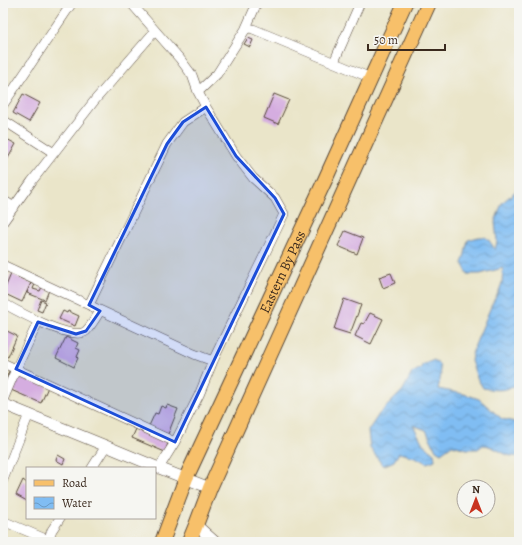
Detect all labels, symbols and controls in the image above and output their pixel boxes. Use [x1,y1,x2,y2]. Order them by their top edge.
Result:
scale bar [368,26,445,52]
text: 50 m [374,32,398,48]
street label: Eastern By Pass [255,227,310,316]
legend [26,467,156,519]
text: Road [62,475,88,491]
north arrow [456,479,496,519]
text: N [472,482,480,497]
text: Water [61,495,92,511]

